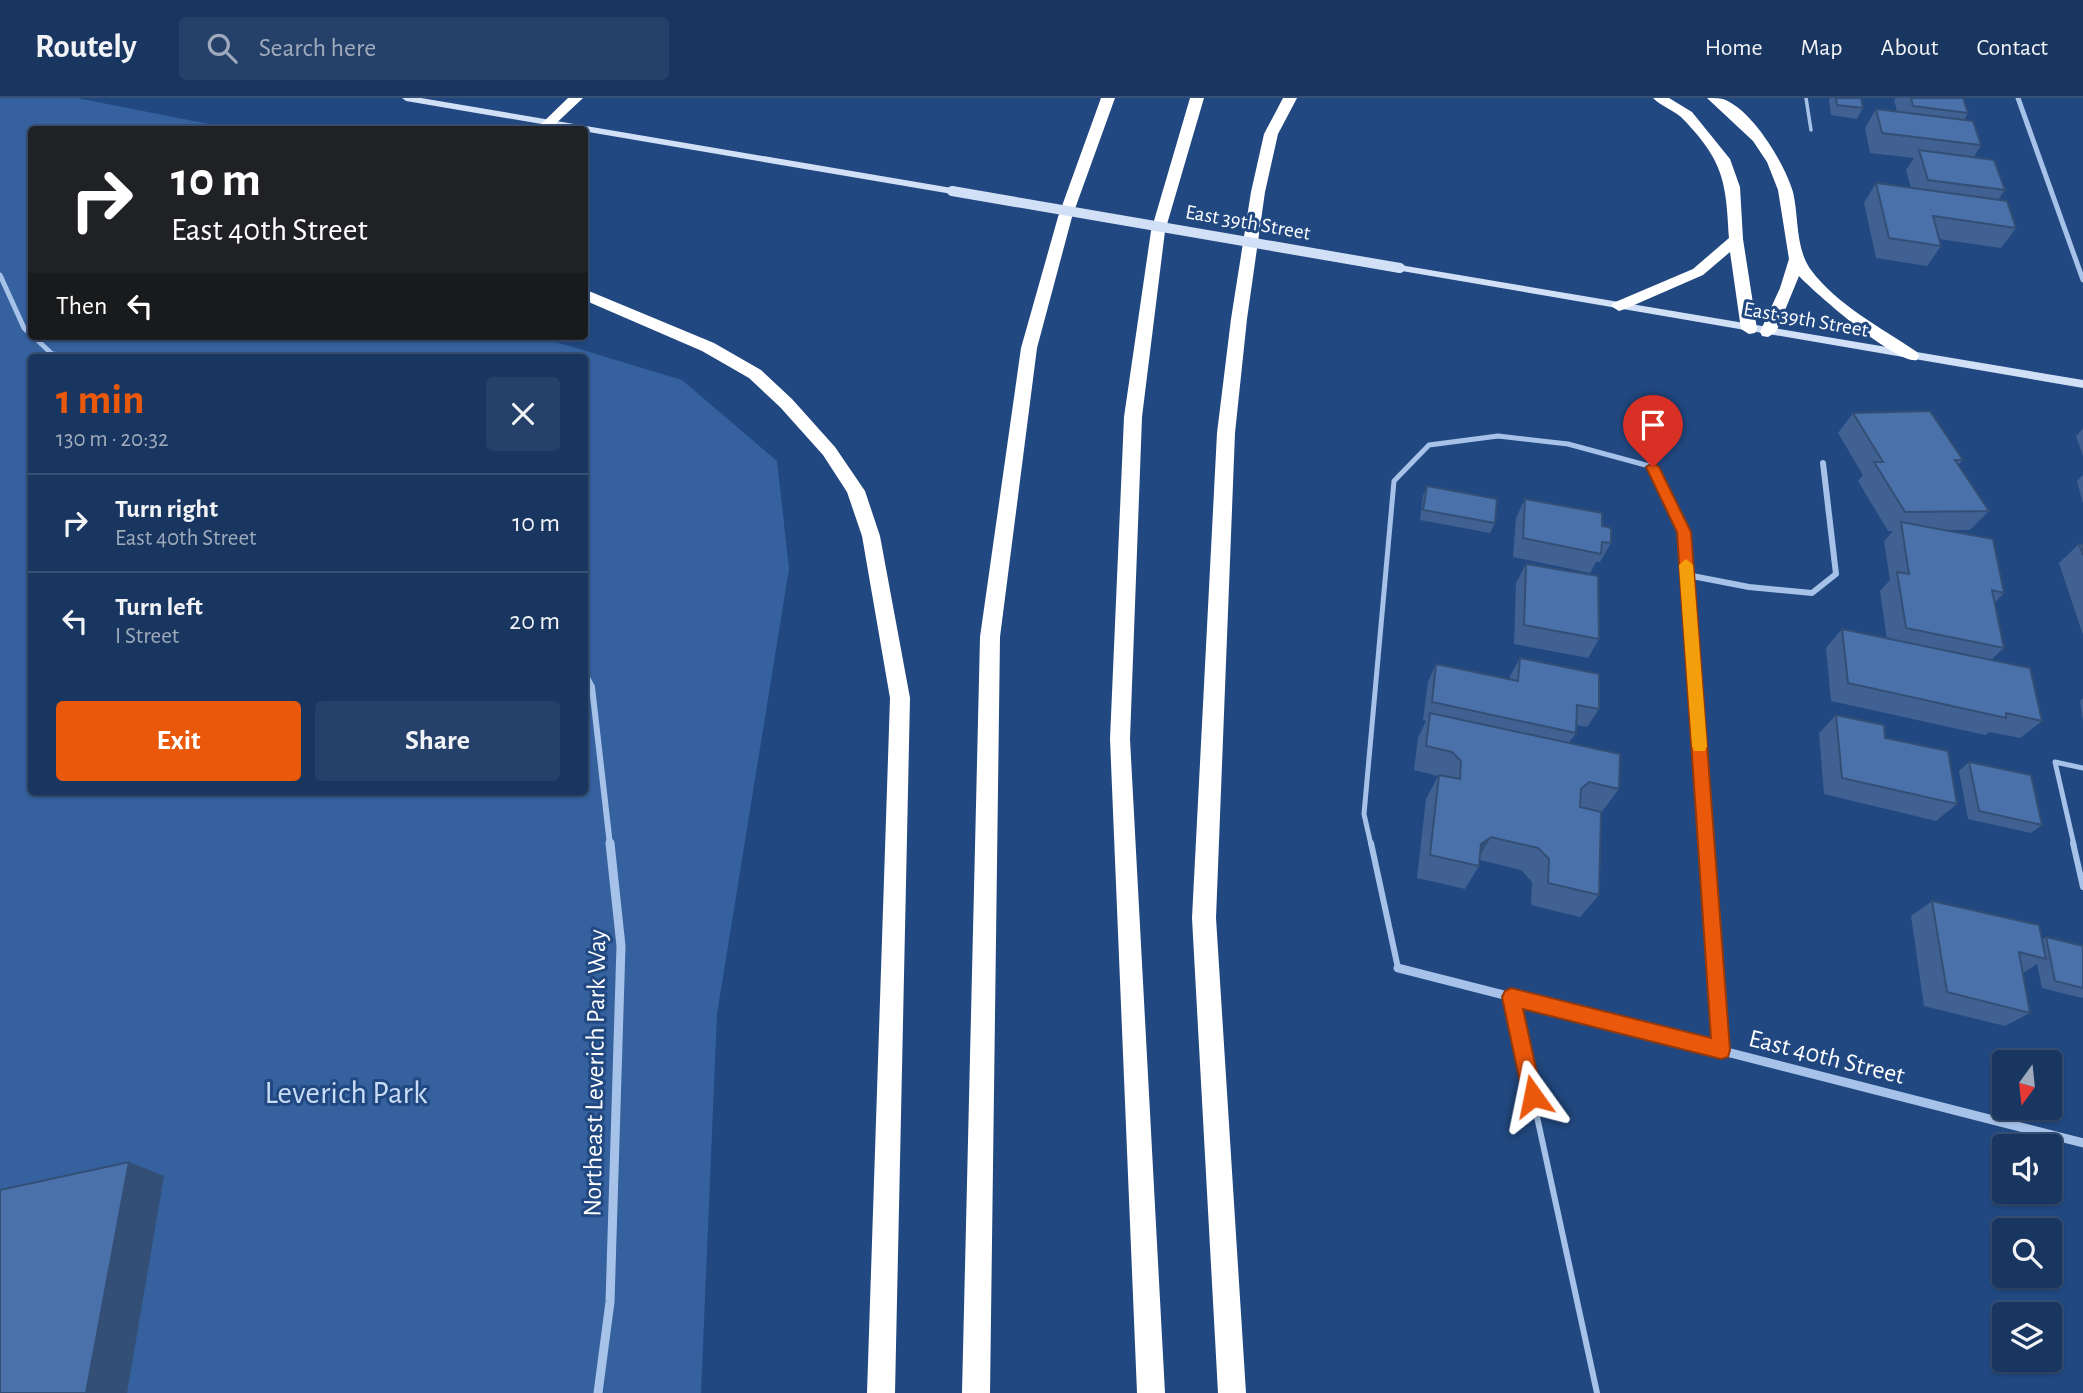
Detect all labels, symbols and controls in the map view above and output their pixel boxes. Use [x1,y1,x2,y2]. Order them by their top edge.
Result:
search box [179,17,669,80]
icon: search [203,29,241,67]
text: Routely [35,31,137,64]
text: Search here [259,35,376,61]
text: Home [1705,36,1763,60]
text: Map [1801,36,1843,60]
text: About [1881,36,1938,60]
text: Contact [1976,36,2048,60]
icon: right [56,154,147,245]
text: 10 m [171,156,261,205]
street label: East 39th Street [1184,201,1312,244]
text: East 40th Street [171,214,368,246]
icon: left [121,287,159,325]
text: Then [56,293,107,319]
street label: East 39th Street [1742,298,1870,341]
button: close [486,377,560,451]
text: 1 min [56,379,145,421]
pin [1623,395,1683,467]
icon: arrive [1634,406,1672,444]
text: 130 m · 20:32 [56,428,168,451]
text: Turn right [115,496,218,522]
icon: right [56,504,94,542]
text: 10 m [512,510,560,536]
text: East 40th Street [115,527,256,550]
text: Turn left [115,594,203,620]
icon: left [56,602,94,640]
text: 20 m [509,608,560,634]
text: I Street [115,625,179,648]
button: Exit [56,701,301,781]
button: Share [315,701,560,781]
street label: Northeast Leverich Park Way [579,929,611,1217]
street label: East 40th Street [1746,1025,1907,1089]
north arrow [1992,1050,2062,1120]
map controls [1992,1050,2062,1372]
position arrow [1496,1059,1570,1133]
park label: Leverich Park [264,1077,428,1109]
button: sound [1992,1134,2062,1204]
button: search [1992,1218,2062,1288]
button: layers [1992,1302,2062,1372]

